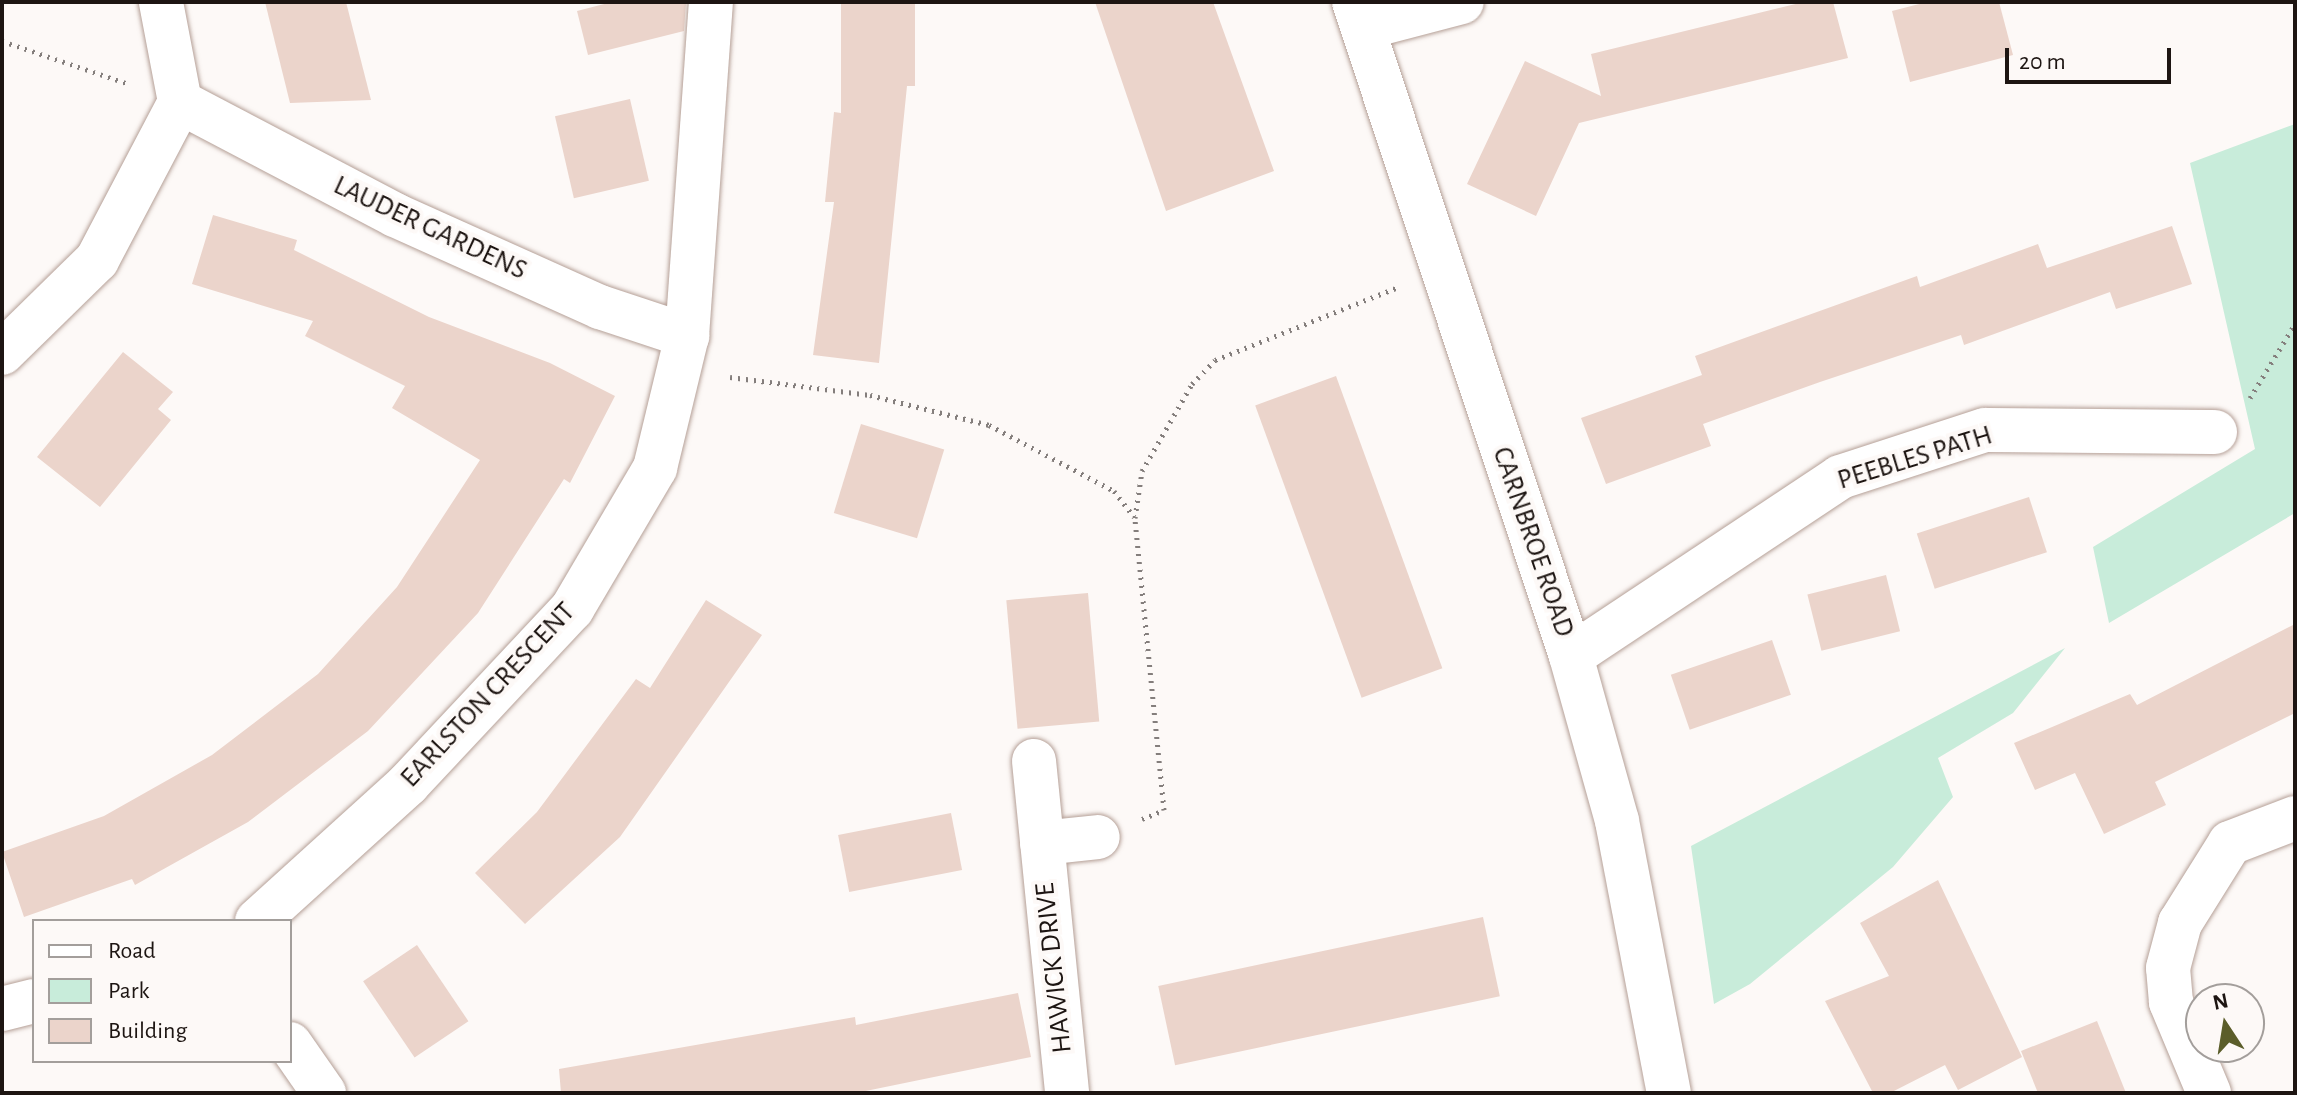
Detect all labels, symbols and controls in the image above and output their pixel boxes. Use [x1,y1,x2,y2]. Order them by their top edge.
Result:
scale bar [2009,32,2175,82]
text: 20 m [2019,50,2066,74]
street label: LAUDER GARDENS [328,169,532,287]
street label: PEEBLES PATH [1833,419,1997,497]
street label: CARNBROE ROAD [1485,443,1581,641]
street label: EARLSTON CRESCENT [394,595,582,795]
street label: HAWICK DRIVE [1028,881,1080,1055]
legend [32,919,292,1063]
text: Road [108,939,156,963]
text: Park [108,979,149,1003]
north arrow [2185,983,2265,1063]
text: N [2211,989,2230,1014]
text: Building [108,1019,187,1043]

